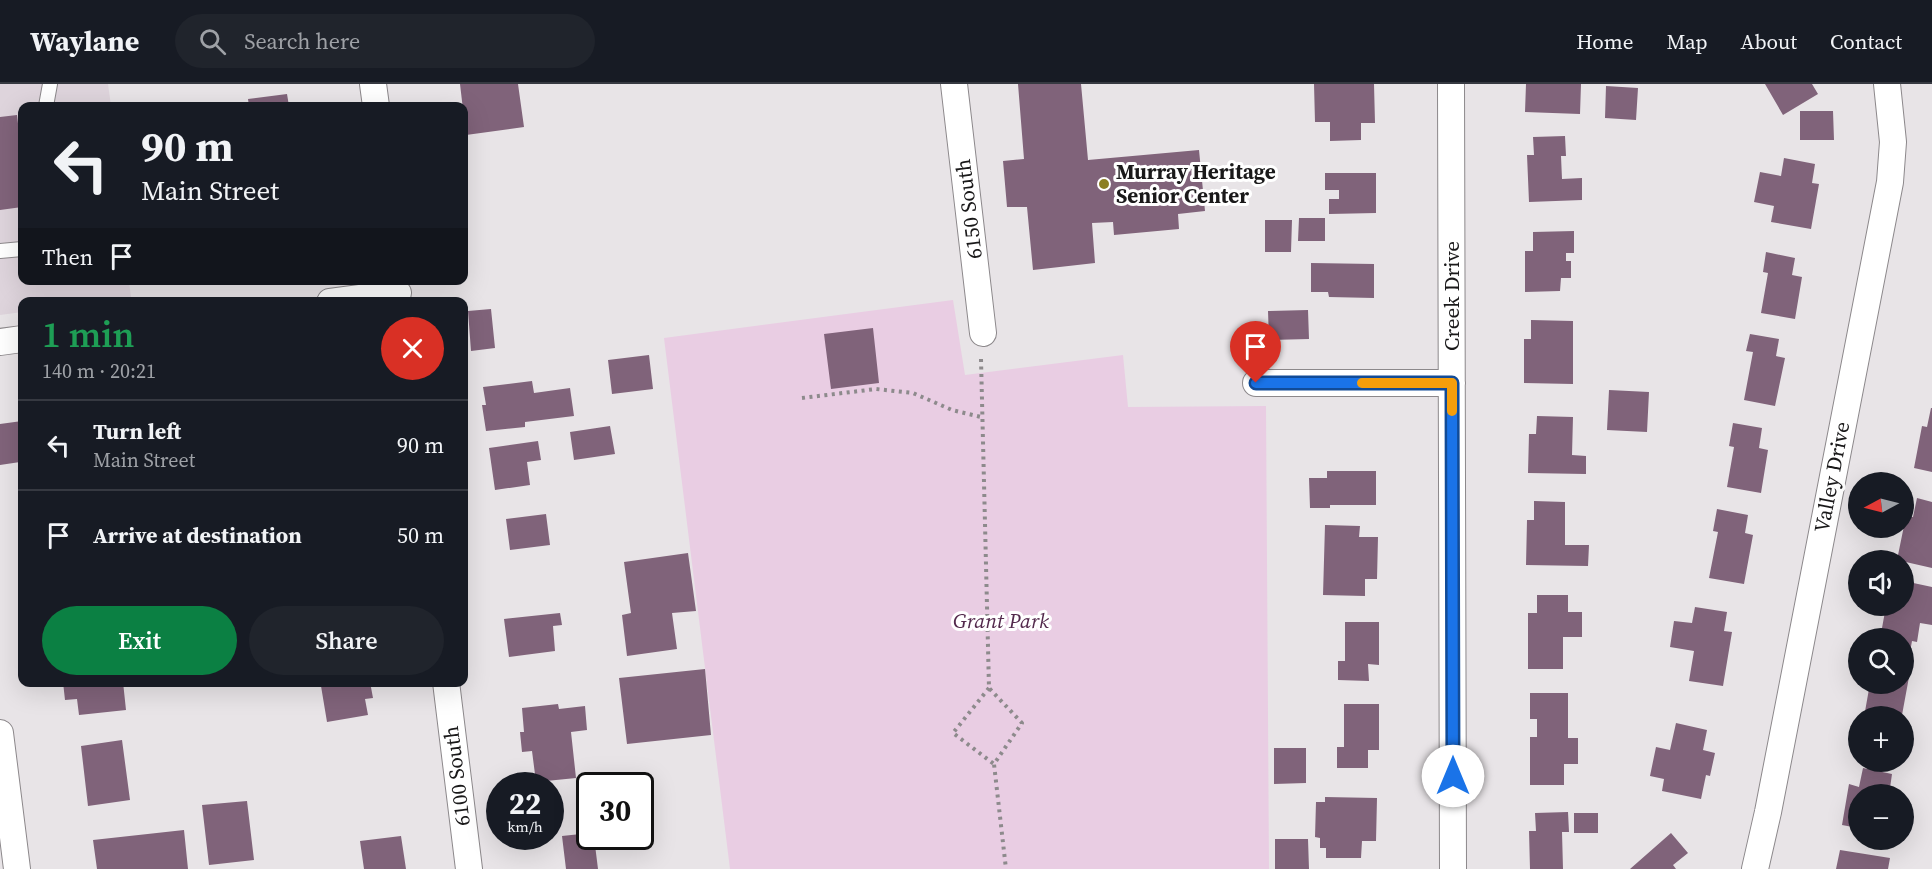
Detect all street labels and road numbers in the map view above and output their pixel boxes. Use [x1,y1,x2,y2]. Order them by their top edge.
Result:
street label: 6150 South [948,157,989,261]
street label: Creek Drive [1437,241,1466,351]
street label: Valley Drive [1807,419,1856,535]
street label: 6100 South [436,724,477,828]

